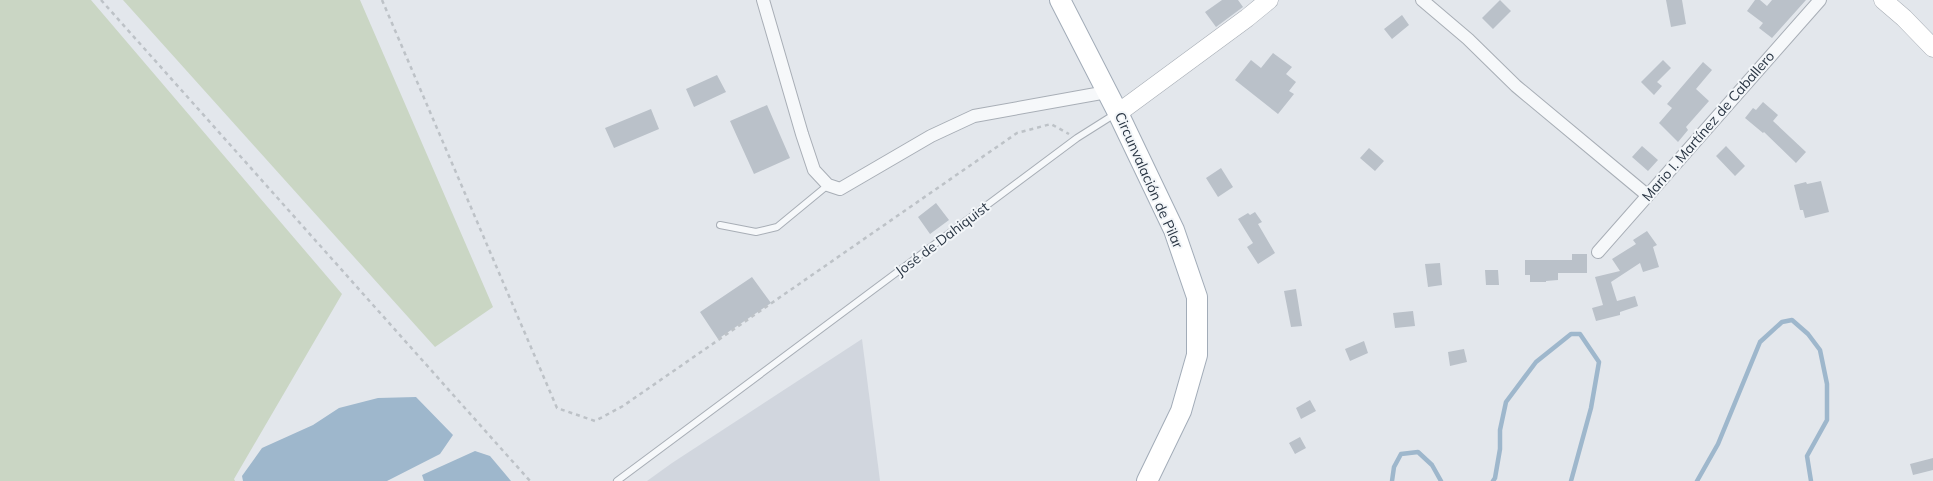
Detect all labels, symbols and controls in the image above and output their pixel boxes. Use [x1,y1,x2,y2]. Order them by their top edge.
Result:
street label: Mario I. Martínez de Caballero [1638,47,1778,205]
street label: Circunvalación de Pilar [1111,109,1188,252]
street label: José de Dahiquist [892,198,992,280]

